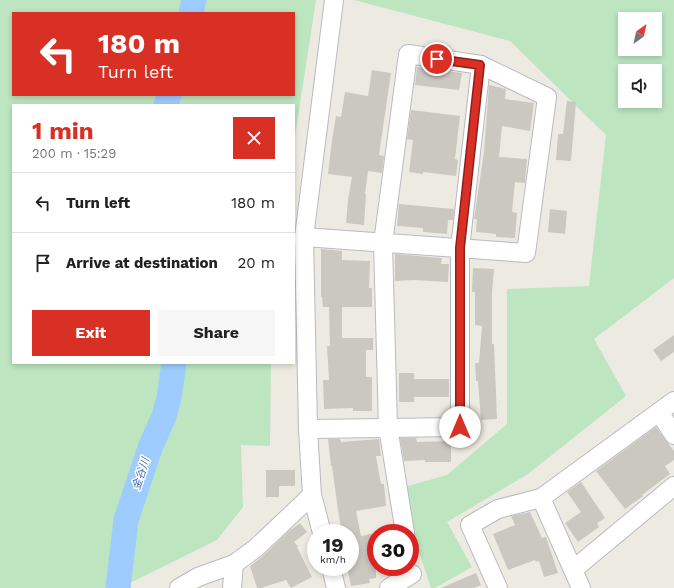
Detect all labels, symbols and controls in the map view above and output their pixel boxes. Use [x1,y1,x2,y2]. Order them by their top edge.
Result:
north arrow [618,12,662,56]
map controls [618,12,662,108]
text: 180 m [98,27,180,60]
icon: left [32,28,84,80]
pin [420,42,454,76]
icon: arrive [426,48,448,70]
text: Turn left [98,61,173,82]
button: sound [618,64,662,108]
text: 1 min [32,117,94,145]
button: close [233,117,275,159]
text: 200 m · 15:29 [32,146,116,161]
icon: left [32,192,54,214]
text: Turn left [66,194,130,212]
text: 180 m [231,194,275,212]
icon: arrive [32,252,54,274]
text: Arrive at destination [66,254,218,272]
text: 20 m [238,254,275,272]
button: Exit [32,310,150,356]
button: Share [158,310,275,356]
position arrow [439,406,481,448]
water label: 金谷川 [130,455,153,492]
speed limit sign: 30 [367,524,419,576]
text: 19 [323,533,343,557]
text: km/h [320,554,346,565]

